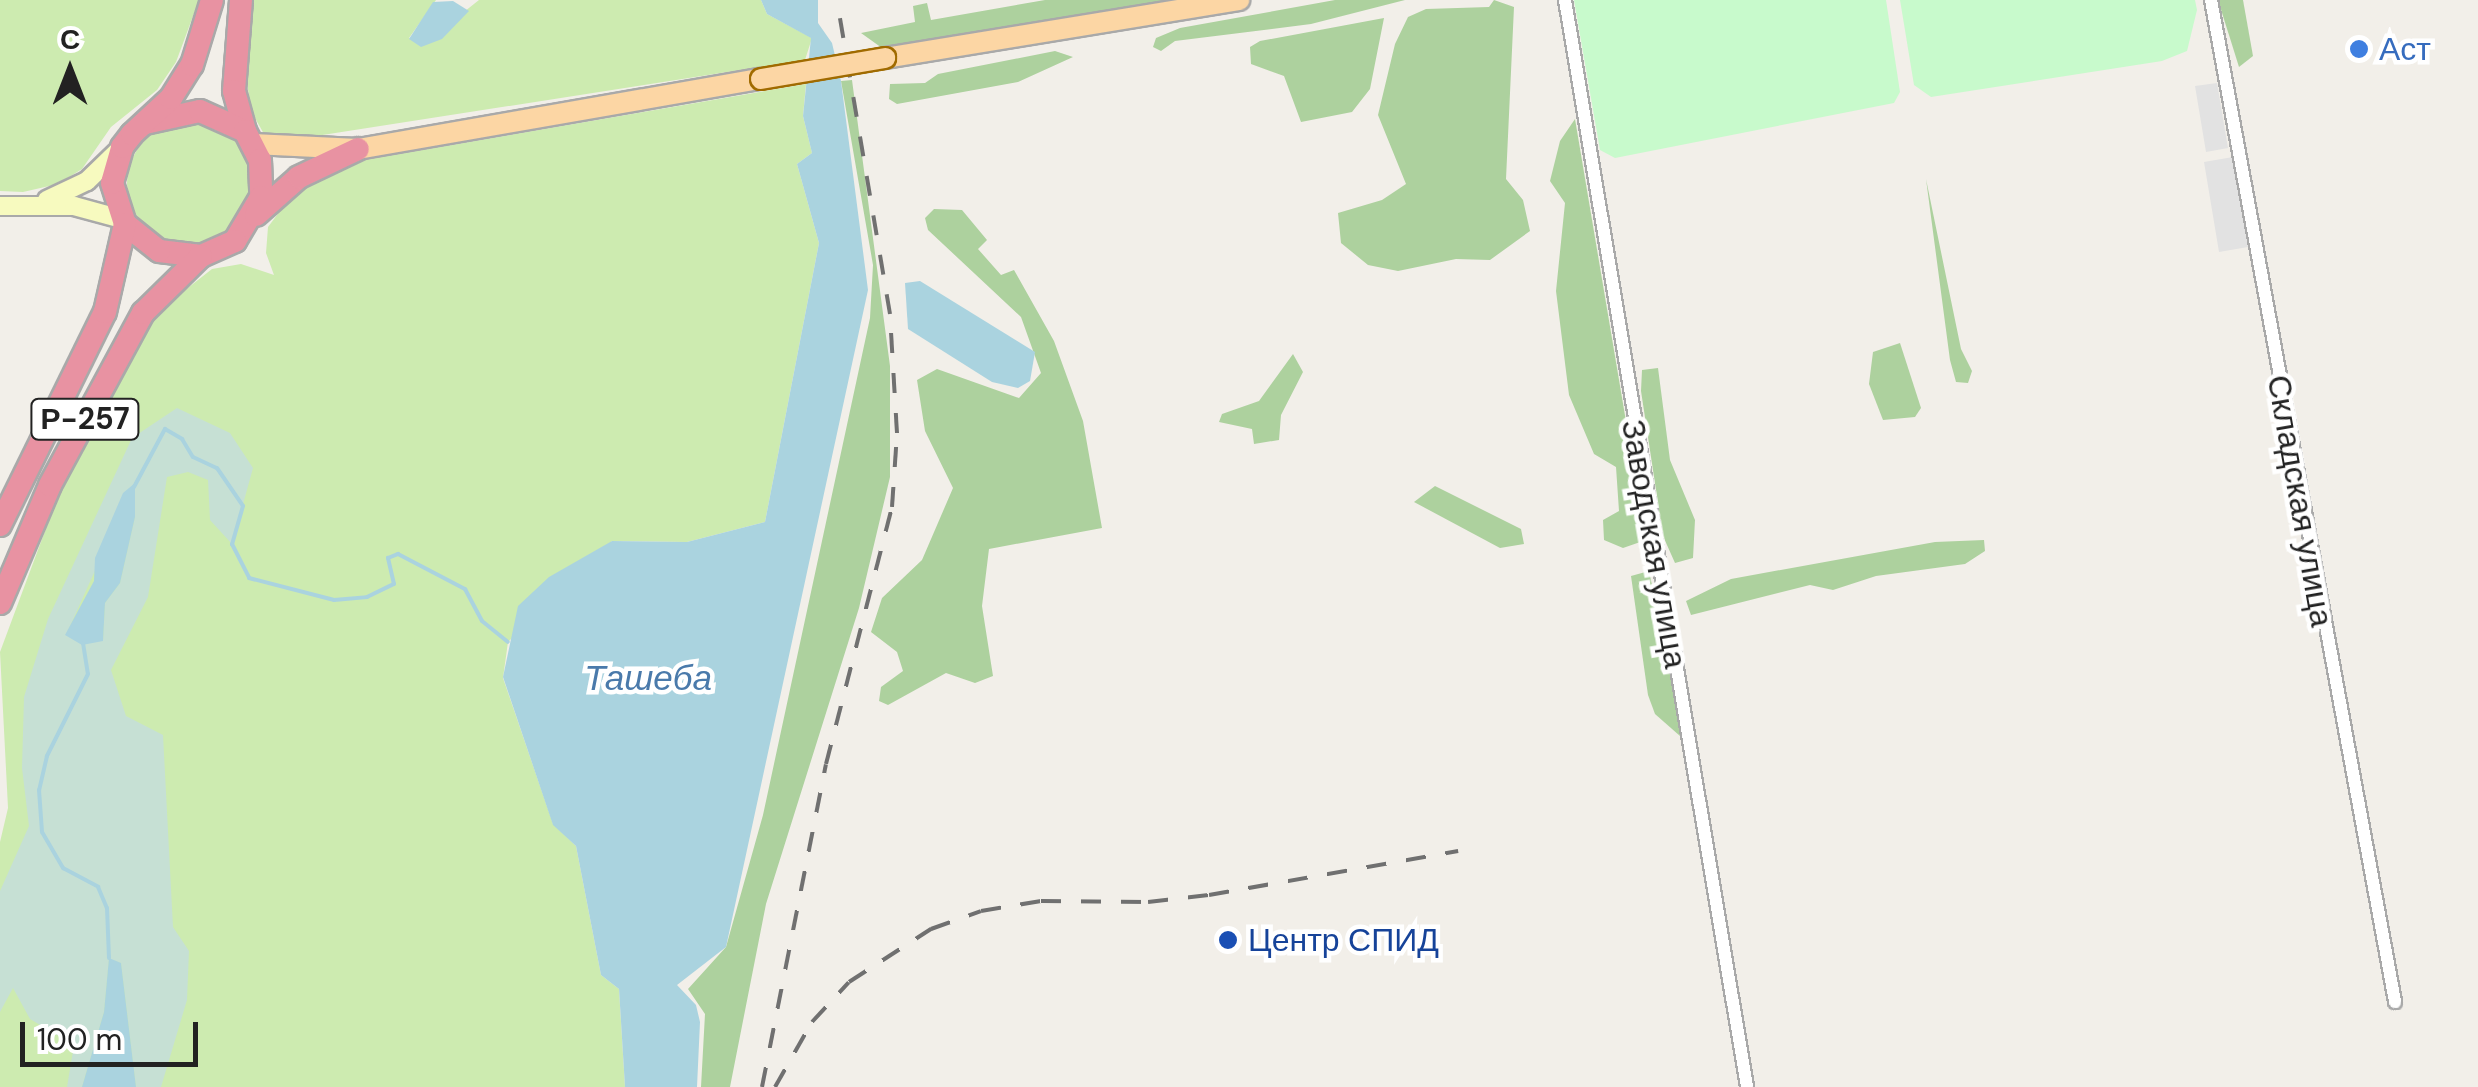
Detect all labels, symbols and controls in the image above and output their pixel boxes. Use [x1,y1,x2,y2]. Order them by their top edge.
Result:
north arrow [20,20,120,120]
text: С [60,21,80,58]
place label: Аст [2379,30,2431,68]
marker: Аст [2348,38,2370,60]
street label: Складская улица [2259,372,2341,630]
road number: Р-257 [30,394,140,444]
street label: Заводская улица [1613,417,1695,671]
water label: Ташеба [584,657,712,699]
place label: Центр СПИД [1248,921,1439,959]
marker: Центр СПИД [1217,929,1239,951]
scale bar [25,1002,202,1064]
text: 100 m [37,1020,122,1059]

